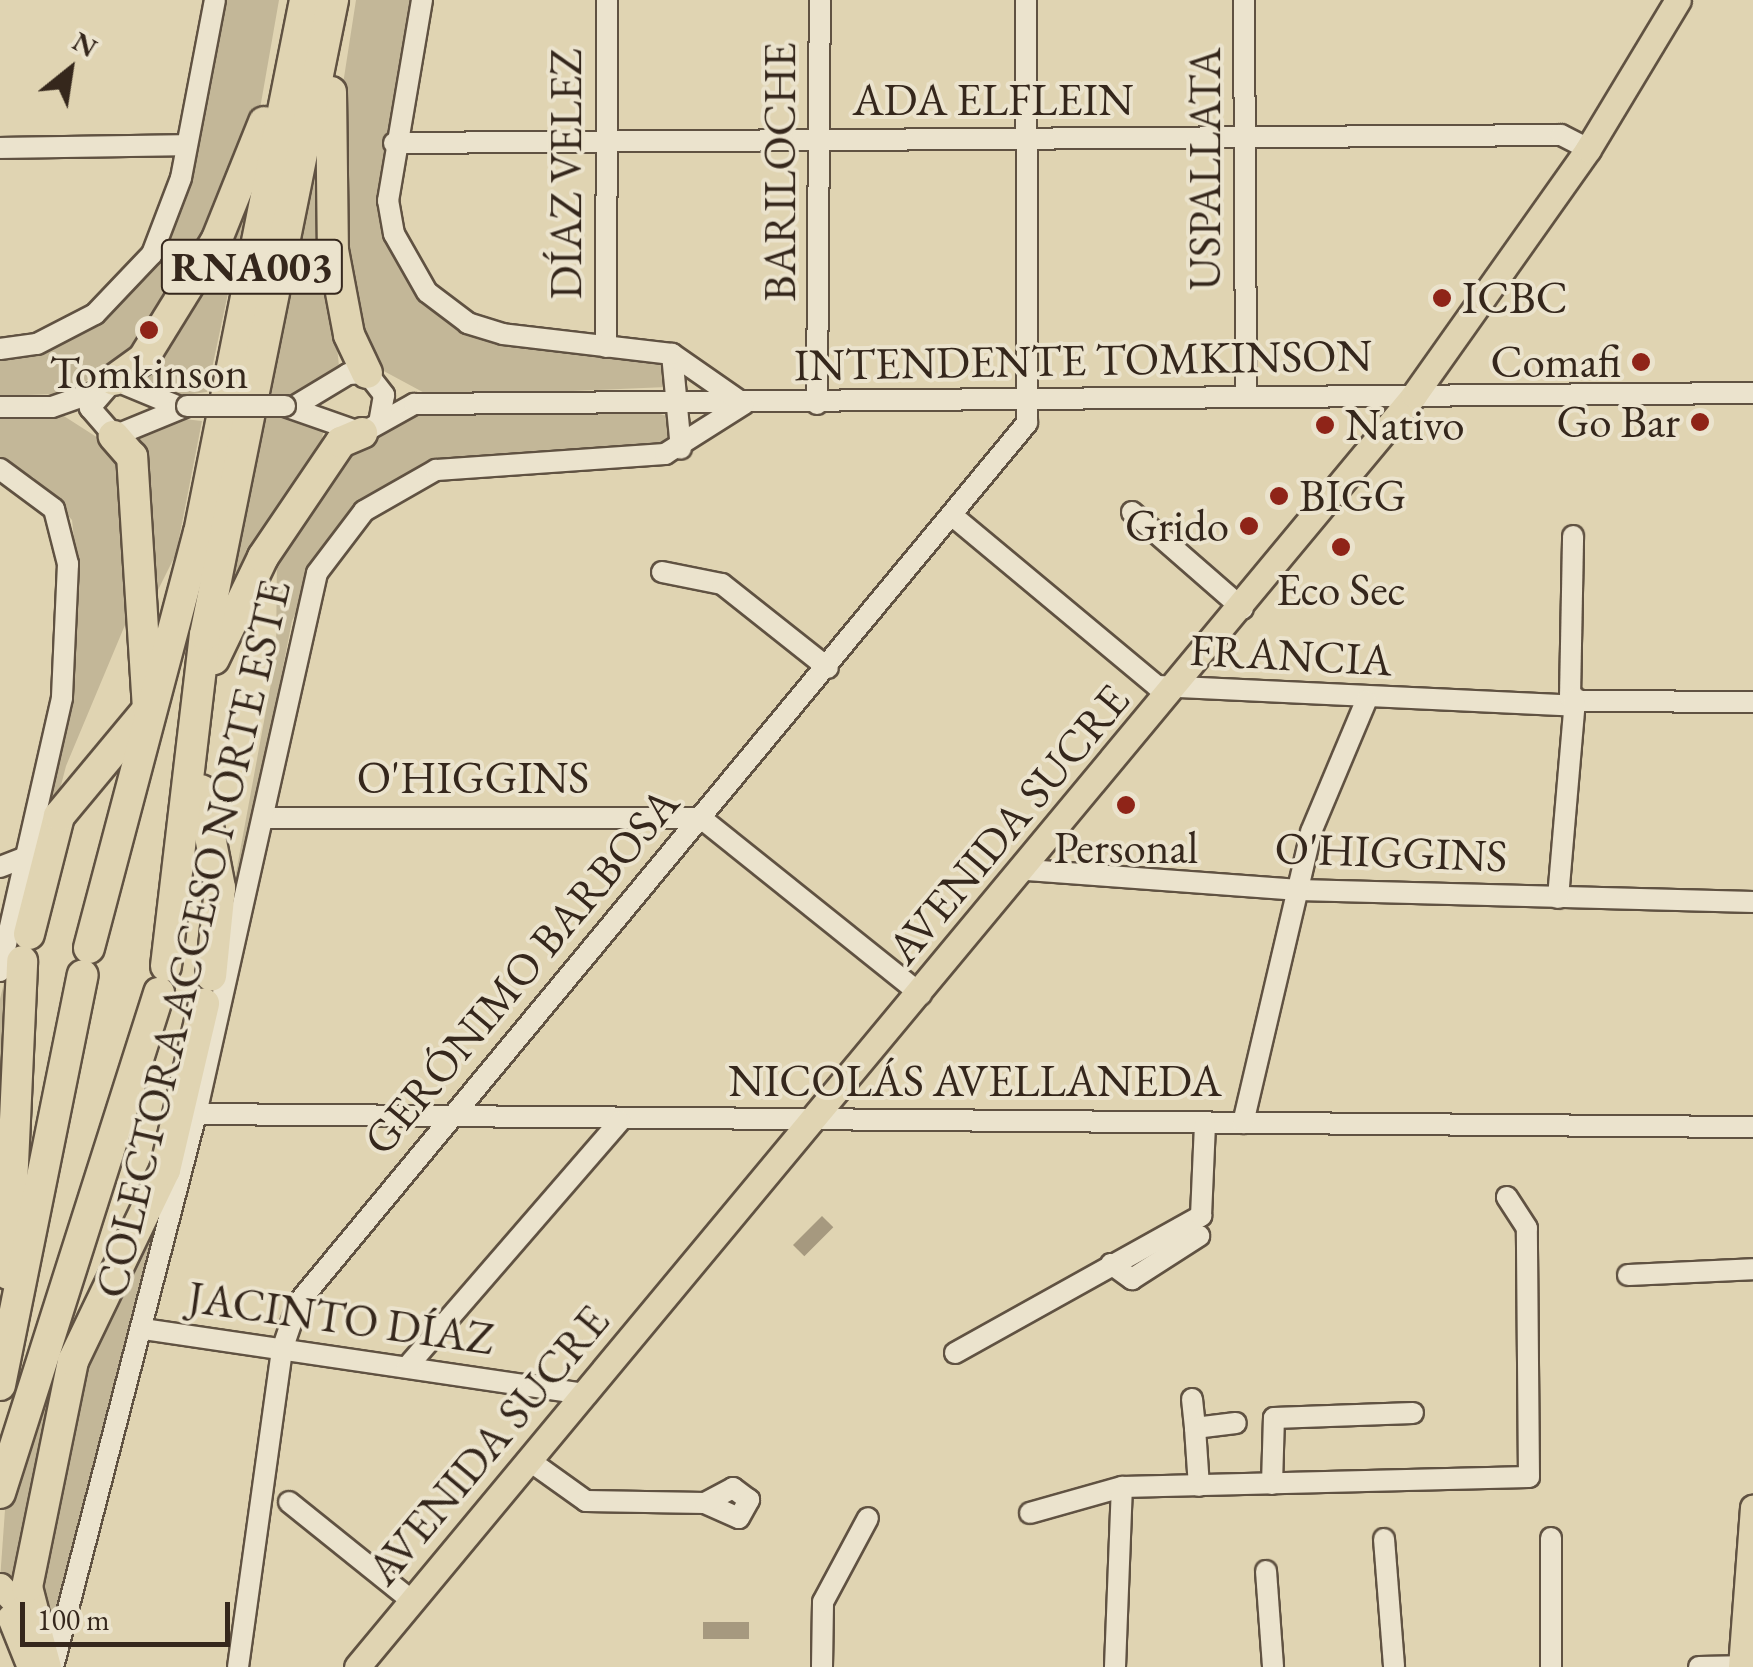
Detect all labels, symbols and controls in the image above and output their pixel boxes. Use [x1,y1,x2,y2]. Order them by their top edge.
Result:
north arrow [20,20,120,120]
text: N [66,23,104,65]
street label: BARILOCHE [753,42,807,302]
street label: USPALLATA [1178,48,1232,290]
street label: DÍAZ VELEZ [539,49,593,299]
street label: ADA ELFLEIN [852,73,1134,127]
road number: RNA003 [160,230,344,304]
place label: ICBC [1462,271,1568,325]
marker: ICBC [1431,287,1453,309]
marker: Tomkinson [138,319,160,341]
street label: INTENDENTE TOMKINSON [793,328,1373,392]
place label: Comafi [1491,335,1621,389]
place label: Tomkinson [49,346,249,400]
marker: Comafi [1630,351,1652,373]
place label: Go Bar [1557,395,1680,449]
place label: Nativo [1345,398,1465,452]
marker: Go Bar [1689,411,1711,433]
marker: Nativo [1314,414,1336,436]
place label: BIGG [1299,469,1406,523]
marker: BIGG [1268,485,1290,507]
place label: Grido [1125,499,1229,553]
marker: Grido [1238,515,1260,537]
marker: Eco Sec [1330,536,1352,558]
place label: Eco Sec [1276,563,1406,617]
street label: COLECTORA ACCESO NORTE ESTE [84,575,302,1303]
street label: FRANCIA [1189,623,1393,687]
street label: AVENIDA SUCRE [876,673,1140,975]
street label: O'HIGGINS [357,751,589,805]
street label: GERÓNIMO BARBOSA [352,777,690,1165]
marker: Personal [1115,794,1137,816]
place label: Personal [1054,821,1198,875]
street label: O'HIGGINS [1274,821,1508,883]
street label: NICOLÁS AVELLANEDA [728,1054,1222,1108]
street label: JACINTO DÍAZ [185,1270,497,1366]
street label: AVENIDA SUCRE [356,1294,620,1596]
scale bar [25,1582,235,1644]
text: 100 m [37,1600,110,1639]

